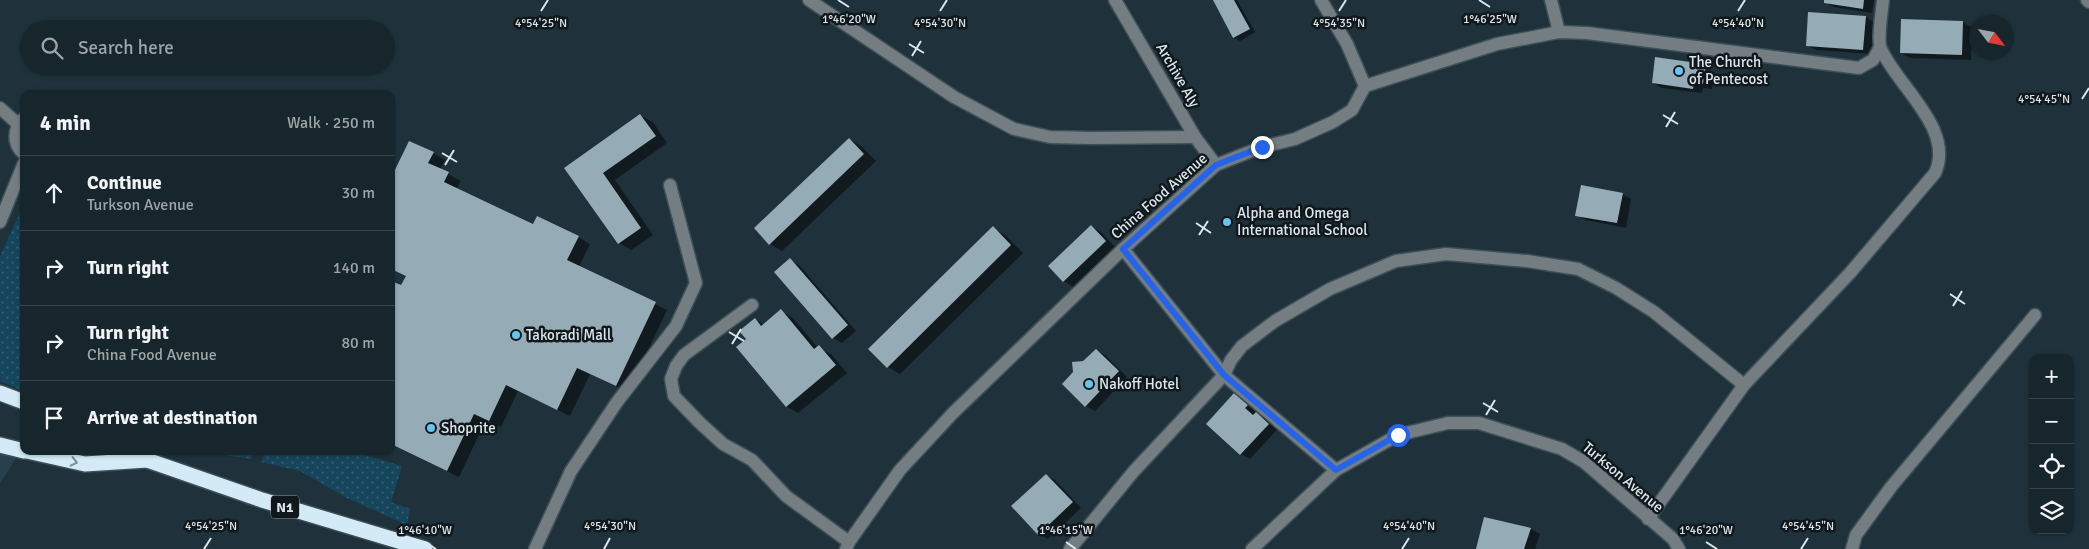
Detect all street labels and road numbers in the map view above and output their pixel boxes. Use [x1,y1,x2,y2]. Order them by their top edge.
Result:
street label: Archive Aly [1152,40,1204,110]
street label: China Food Avenue [1107,149,1211,243]
street label: Turkson Avenue [1579,438,1667,516]
road number: N1 [271,496,299,518]

